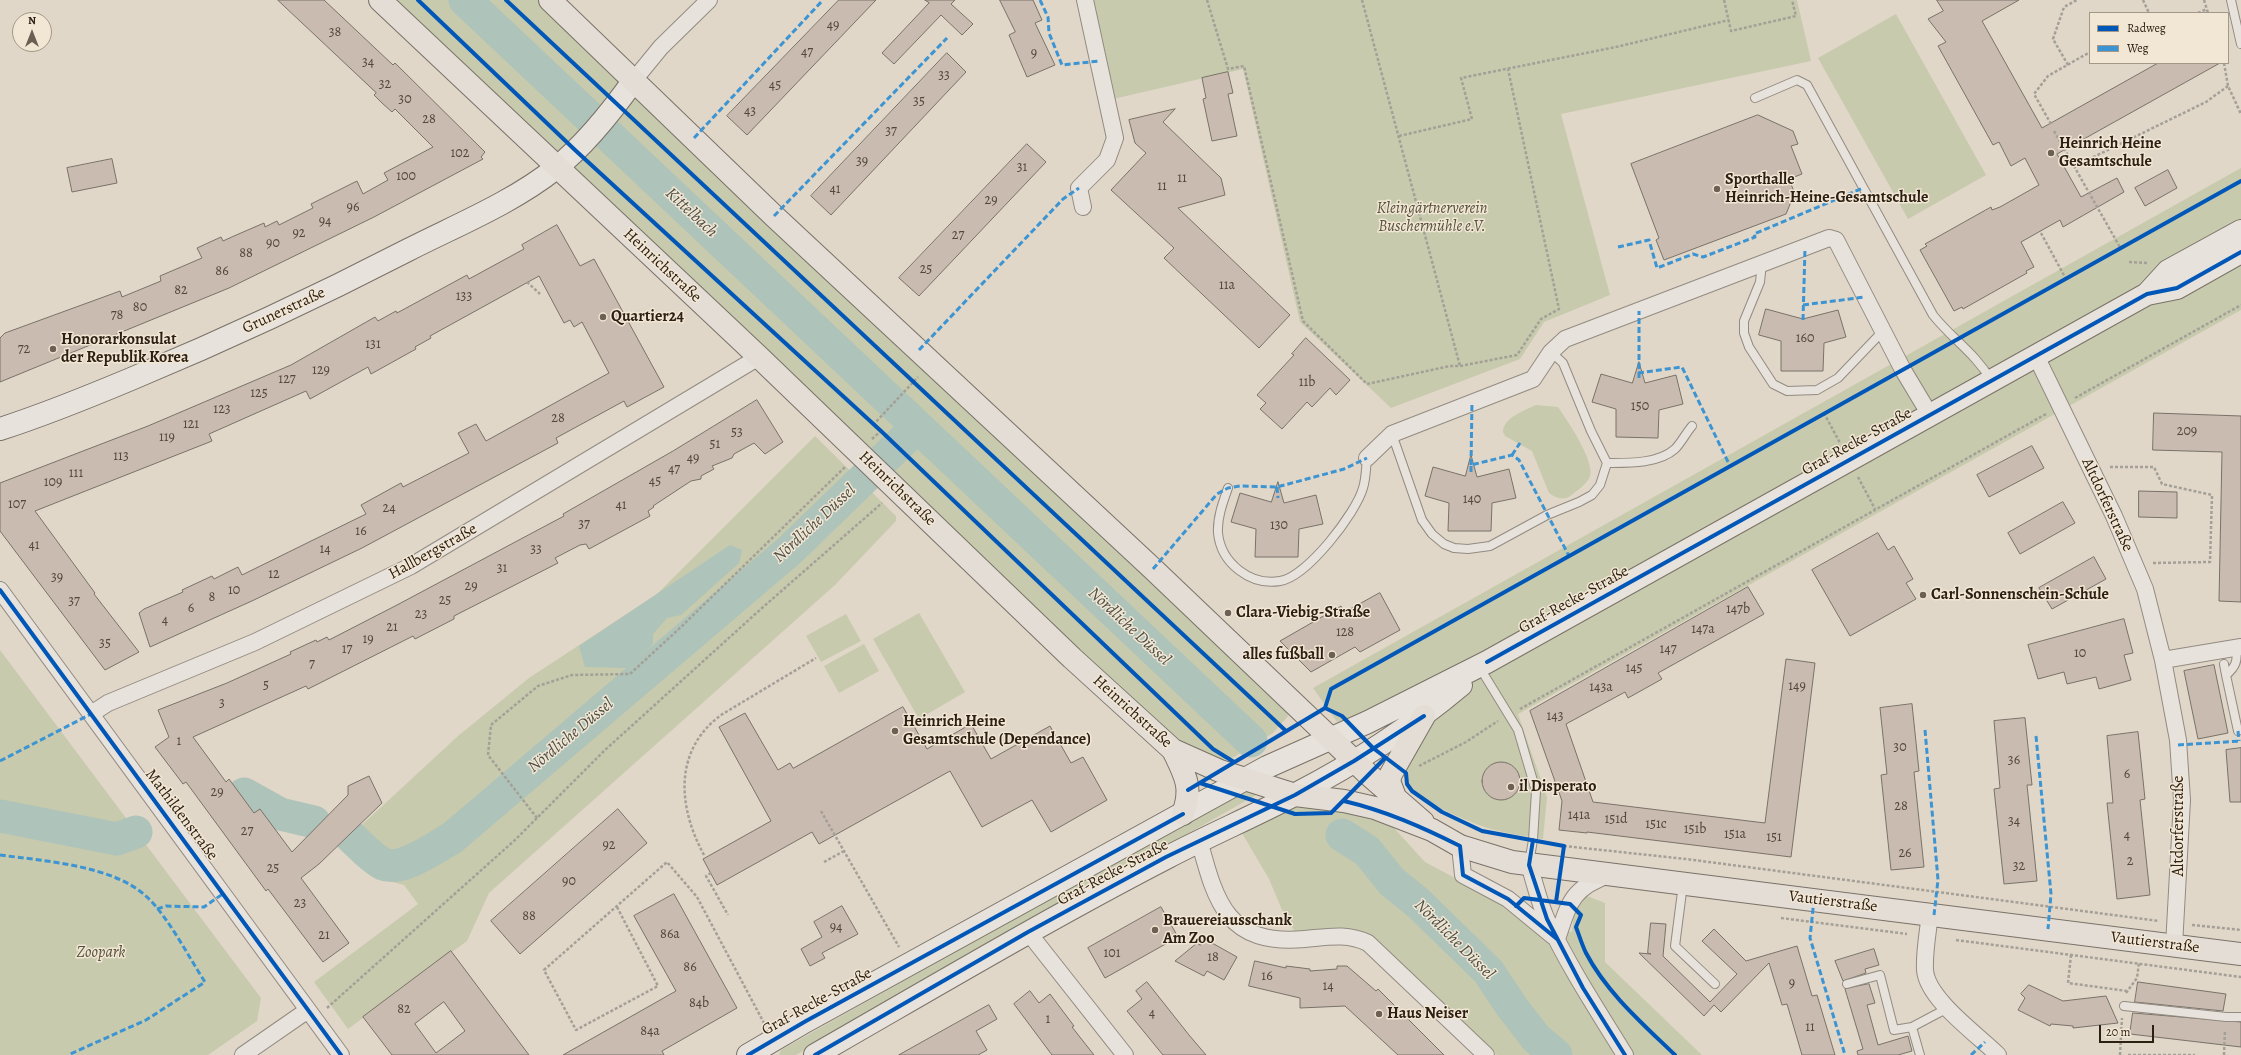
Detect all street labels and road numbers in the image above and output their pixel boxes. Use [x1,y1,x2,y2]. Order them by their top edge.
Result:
street label: Heinrichstraße [619,225,705,307]
street label: Grunerstraße [240,284,328,338]
street label: Graf-Recke-Straße [1799,404,1915,480]
street label: Heinrichstraße [854,447,940,531]
street label: Altdorferstraße [2077,455,2137,555]
street label: Hallbergstraße [385,520,481,584]
street label: Graf-Recke-Straße [1516,562,1632,638]
street label: Heinrichstraße [1088,671,1176,753]
street label: Mathildenstraße [140,766,222,864]
street label: Altdorferstraße [2169,776,2189,876]
street label: Graf-Recke-Straße [1054,836,1172,910]
street label: Vautierstraße [1787,887,1879,917]
street label: Vautierstraße [2109,928,2201,958]
street label: Graf-Recke-Straße [759,964,875,1040]

